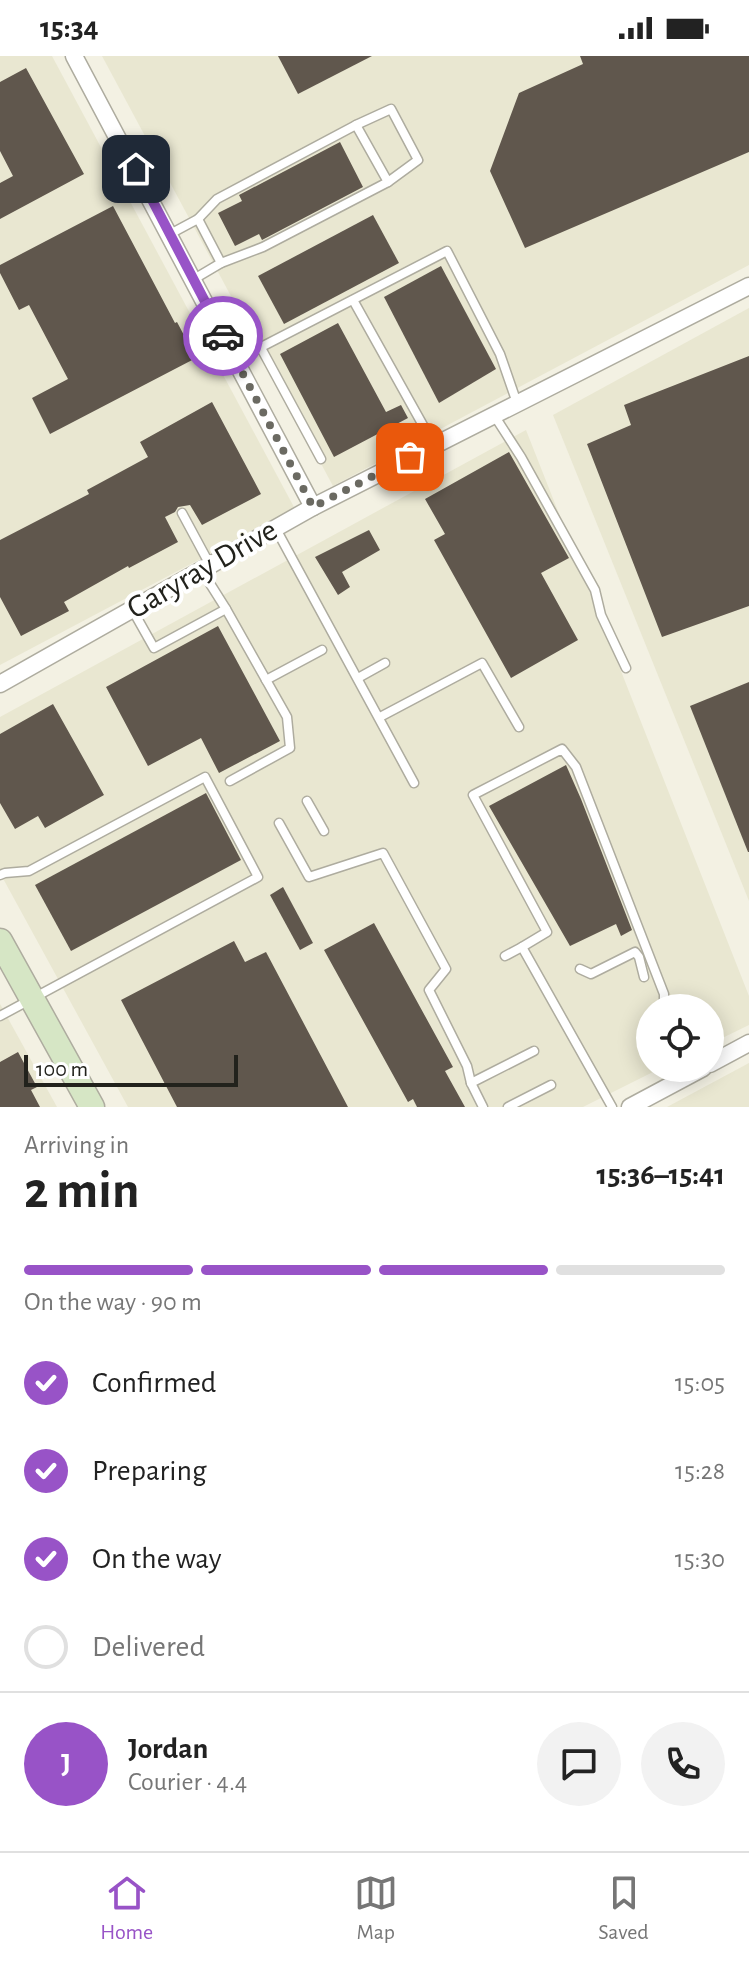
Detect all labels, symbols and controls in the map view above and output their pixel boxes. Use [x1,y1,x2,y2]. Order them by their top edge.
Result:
text: 15:34 [40,13,99,43]
pin [102,135,170,203]
icon: home [114,147,158,191]
courier [183,296,263,376]
icon: car [201,314,245,358]
pin [376,423,444,491]
icon: bag [388,435,432,479]
street label: Garyray Drive [121,513,283,625]
map controls [636,994,724,1082]
button: locate [636,994,724,1082]
scale bar [24,1051,238,1087]
text: 100 m [36,1058,88,1080]
text: Arriving in [24,1132,129,1158]
text: 15:36–15:41 [597,1160,725,1190]
text: 2 min [24,1165,139,1217]
text: On the way · 90 m [24,1289,202,1315]
icon: check [24,1361,68,1405]
text: Confirmed [92,1368,216,1398]
text: 15:05 [675,1370,725,1396]
icon: check [24,1449,68,1493]
text: Preparing [92,1456,207,1486]
text: 15:28 [675,1458,725,1484]
icon: check [24,1537,68,1581]
text: On the way [92,1544,221,1574]
text: 15:30 [675,1546,725,1572]
text: Delivered [92,1632,205,1662]
button: chat [537,1722,621,1806]
button: phone [641,1722,725,1806]
text: Jordan [128,1734,208,1764]
text: J [61,1749,71,1779]
text: Courier · 4.4 [128,1769,247,1795]
tab: Home [100,1871,153,1945]
tab: Map [354,1871,398,1945]
tab: Saved [598,1871,649,1945]

